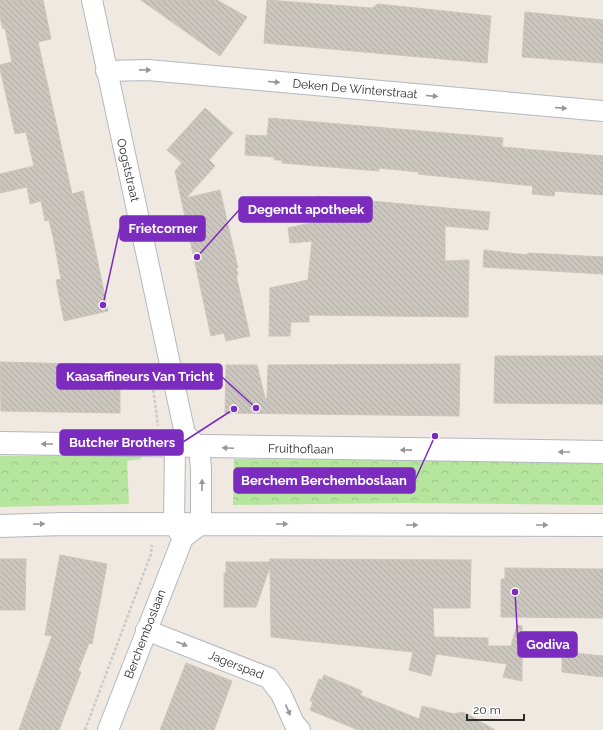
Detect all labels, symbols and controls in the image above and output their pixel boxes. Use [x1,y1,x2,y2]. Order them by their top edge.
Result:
one-way arrow [139,67,151,74]
street label: Deken De Winterstraat [292,77,418,101]
one-way arrow [268,78,280,85]
one-way arrow [426,93,438,99]
one-way arrow [555,104,567,111]
street label: Oogststraat [114,137,142,203]
callout: Degendt apotheek [239,197,372,222]
text: Degendt apotheek [248,202,365,217]
callout: Frietcorner [120,216,205,241]
text: Frietcorner [129,221,197,236]
callout: Kaasaffineurs Van Tricht [57,364,222,389]
text: Kaasaffineurs Van Tricht [66,369,214,384]
callout: Butcher Brothers [60,430,183,455]
text: Butcher Brothers [69,435,176,450]
one-way arrow [40,441,53,447]
street label: Fruithoflaan [268,441,334,457]
one-way arrow [222,444,234,451]
one-way arrow [399,447,412,453]
one-way arrow [558,448,570,455]
callout: Berchem Berchemboslaan [234,468,415,493]
text: Berchem Berchemboslaan [241,473,407,488]
one-way arrow [198,479,205,491]
one-way arrow [33,521,45,528]
one-way arrow [276,521,289,527]
one-way arrow [406,521,418,528]
one-way arrow [536,522,549,528]
street label: Berchemboslaan [122,587,168,681]
callout: Godiva [518,632,577,657]
text: Godiva [526,637,570,652]
one-way arrow [177,642,189,648]
street label: Jagerspad [206,648,266,682]
scale bar [467,696,524,722]
text: 20 m [473,703,501,717]
one-way arrow [285,704,291,716]

